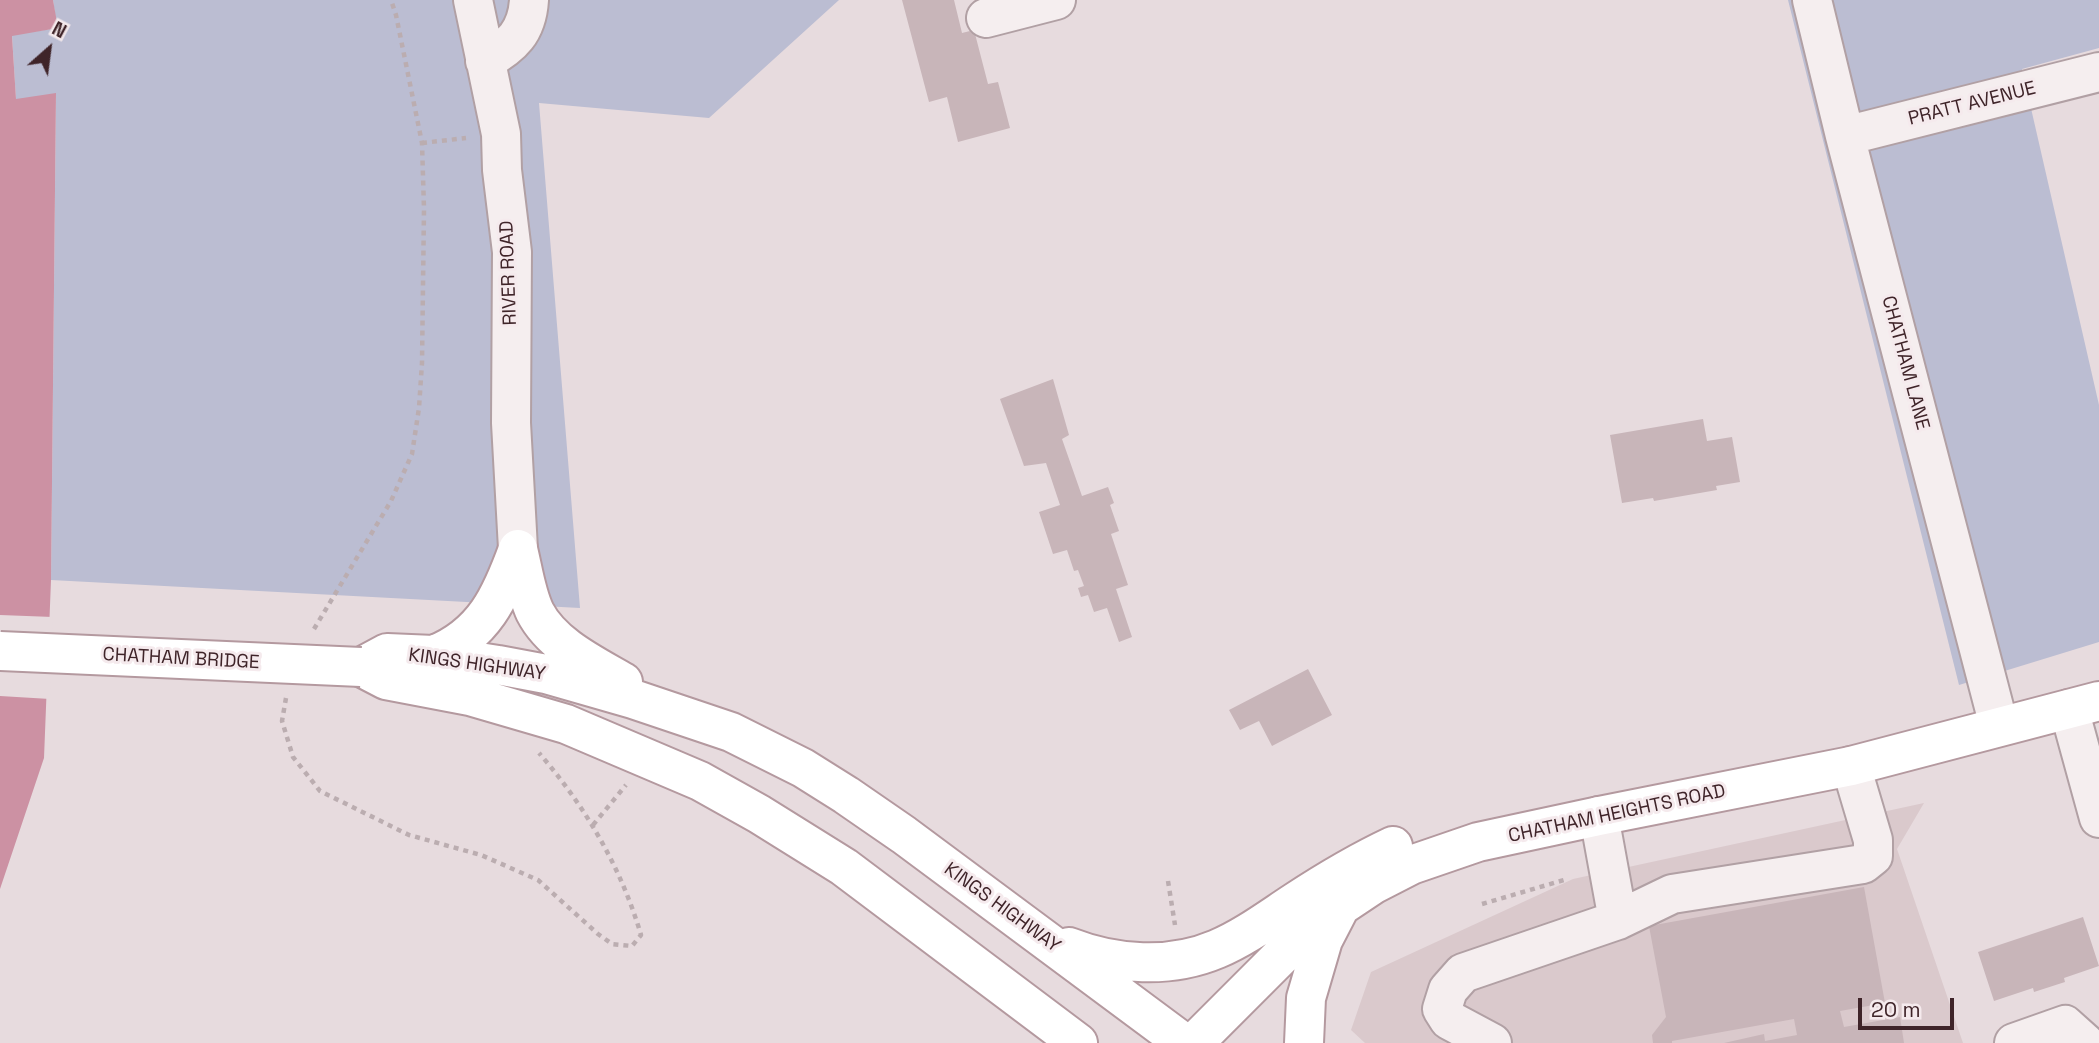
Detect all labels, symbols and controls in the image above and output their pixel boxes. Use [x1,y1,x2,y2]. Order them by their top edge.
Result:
north arrow [14,14,84,84]
text: N [48,16,71,44]
street label: PRATT AVENUE [1906,77,2038,131]
street label: RIVER ROAD [496,220,522,326]
street label: CHATHAM LANE [1876,294,1934,432]
street label: CHATHAM BRIDGE [102,644,260,674]
street label: KINGS HIGHWAY [407,644,547,686]
street label: CHATHAM HEIGHTS ROAD [1506,780,1728,848]
street label: KINGS HIGHWAY [939,858,1065,958]
scale bar [1861,984,1957,1028]
text: 20 m [1871,996,1921,1023]

